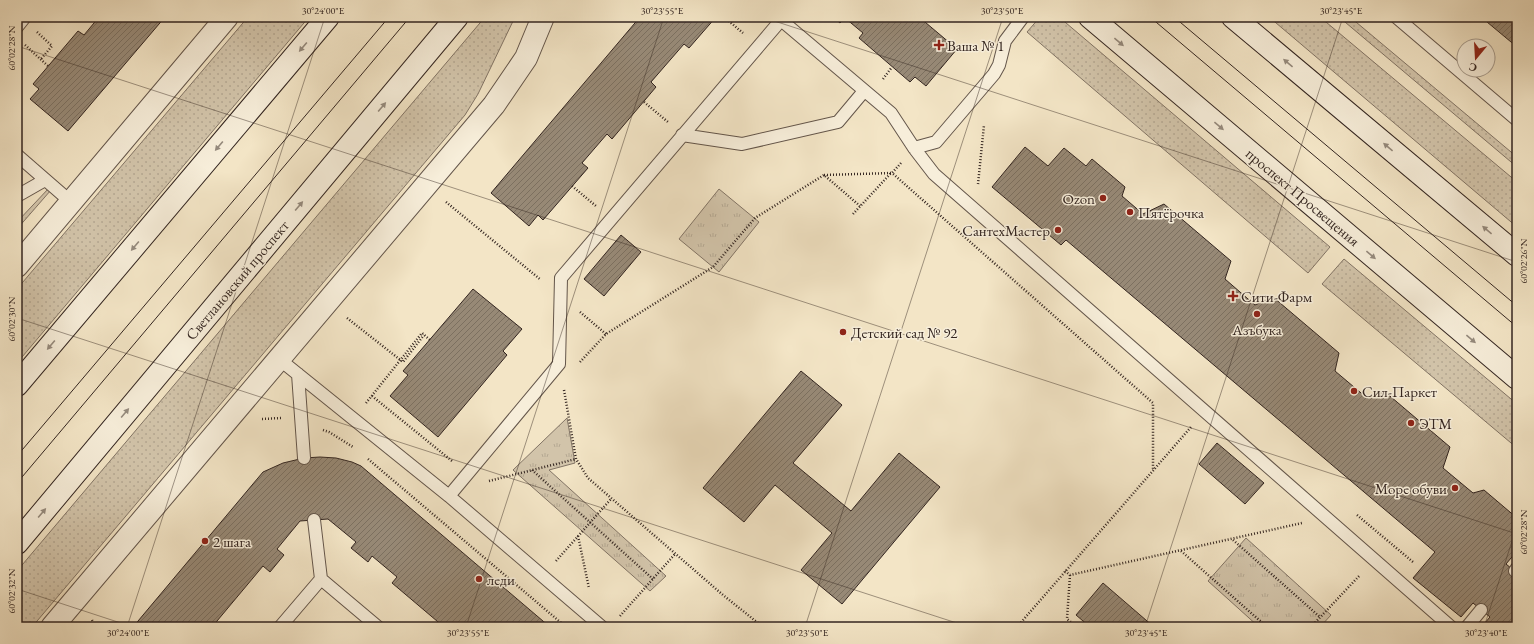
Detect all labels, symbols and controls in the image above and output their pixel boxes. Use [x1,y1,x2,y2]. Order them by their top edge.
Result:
text: 30°24'00"E [302,4,345,17]
text: 30°23'55"E [641,4,684,17]
text: 30°23'50"E [981,4,1024,17]
text: 30°23'45"E [1320,4,1363,17]
text: 60°02'28"N [5,25,18,70]
place label: Ваша № 1 [947,36,1004,55]
one-way arrow [1114,38,1125,47]
north arrow [1456,38,1496,78]
marker: Ваша № 1 [934,40,944,50]
one-way arrow [298,41,307,52]
one-way arrow [1283,58,1293,67]
text: С [1467,60,1479,75]
one-way arrow [378,101,387,112]
one-way arrow [1213,122,1224,131]
one-way arrow [214,141,223,152]
one-way arrow [1382,142,1393,151]
street label: проспект Просвещения [1242,144,1364,250]
place label: Ozon [1063,189,1095,208]
marker: Ozon [1098,193,1108,203]
one-way arrow [294,201,303,212]
place label: Пятёрочка [1138,203,1204,222]
marker: Пятёрочка [1125,207,1135,217]
street label: Светлановский проспект [181,216,293,344]
place label: СантехМастер [962,221,1050,240]
marker: СантехМастер [1053,225,1063,235]
one-way arrow [1482,226,1492,235]
text: 60°02'26"N [1517,238,1530,283]
one-way arrow [130,240,139,251]
one-way arrow [1366,251,1377,260]
place label: Сити-Фарм [1241,287,1313,306]
marker: Сити-Фарм [1228,291,1238,301]
text: 60°02'30"N [5,296,18,341]
marker: Азъбука [1252,309,1262,319]
place label: Азъбука [1231,320,1282,339]
place label: Детский сад № 92 [851,323,958,342]
marker: Детский сад № 92 [838,327,848,337]
one-way arrow [1465,334,1476,343]
one-way arrow [47,340,56,350]
place label: Сил-Паркет [1362,382,1437,401]
marker: Сил-Паркет [1349,386,1359,396]
one-way arrow [121,408,130,419]
place label: ЭТМ [1419,414,1452,433]
marker: ЭТМ [1406,418,1416,428]
place label: Море обуви [1375,479,1447,498]
marker: Море обуви [1450,483,1460,493]
one-way arrow [38,508,47,519]
text: 60°02'28"N [1517,509,1530,554]
place label: 2 шага [213,532,251,551]
marker: 2 шага [200,536,210,546]
text: 60°02'32"N [5,568,18,613]
place label: леди [487,570,515,589]
marker: леди [474,574,484,584]
text: 30°24'00"E [107,626,150,639]
text: 30°23'55"E [447,626,490,639]
text: 30°23'50"E [786,626,829,639]
text: 30°23'45"E [1125,626,1168,639]
text: 30°23'40"E [1465,626,1508,639]

